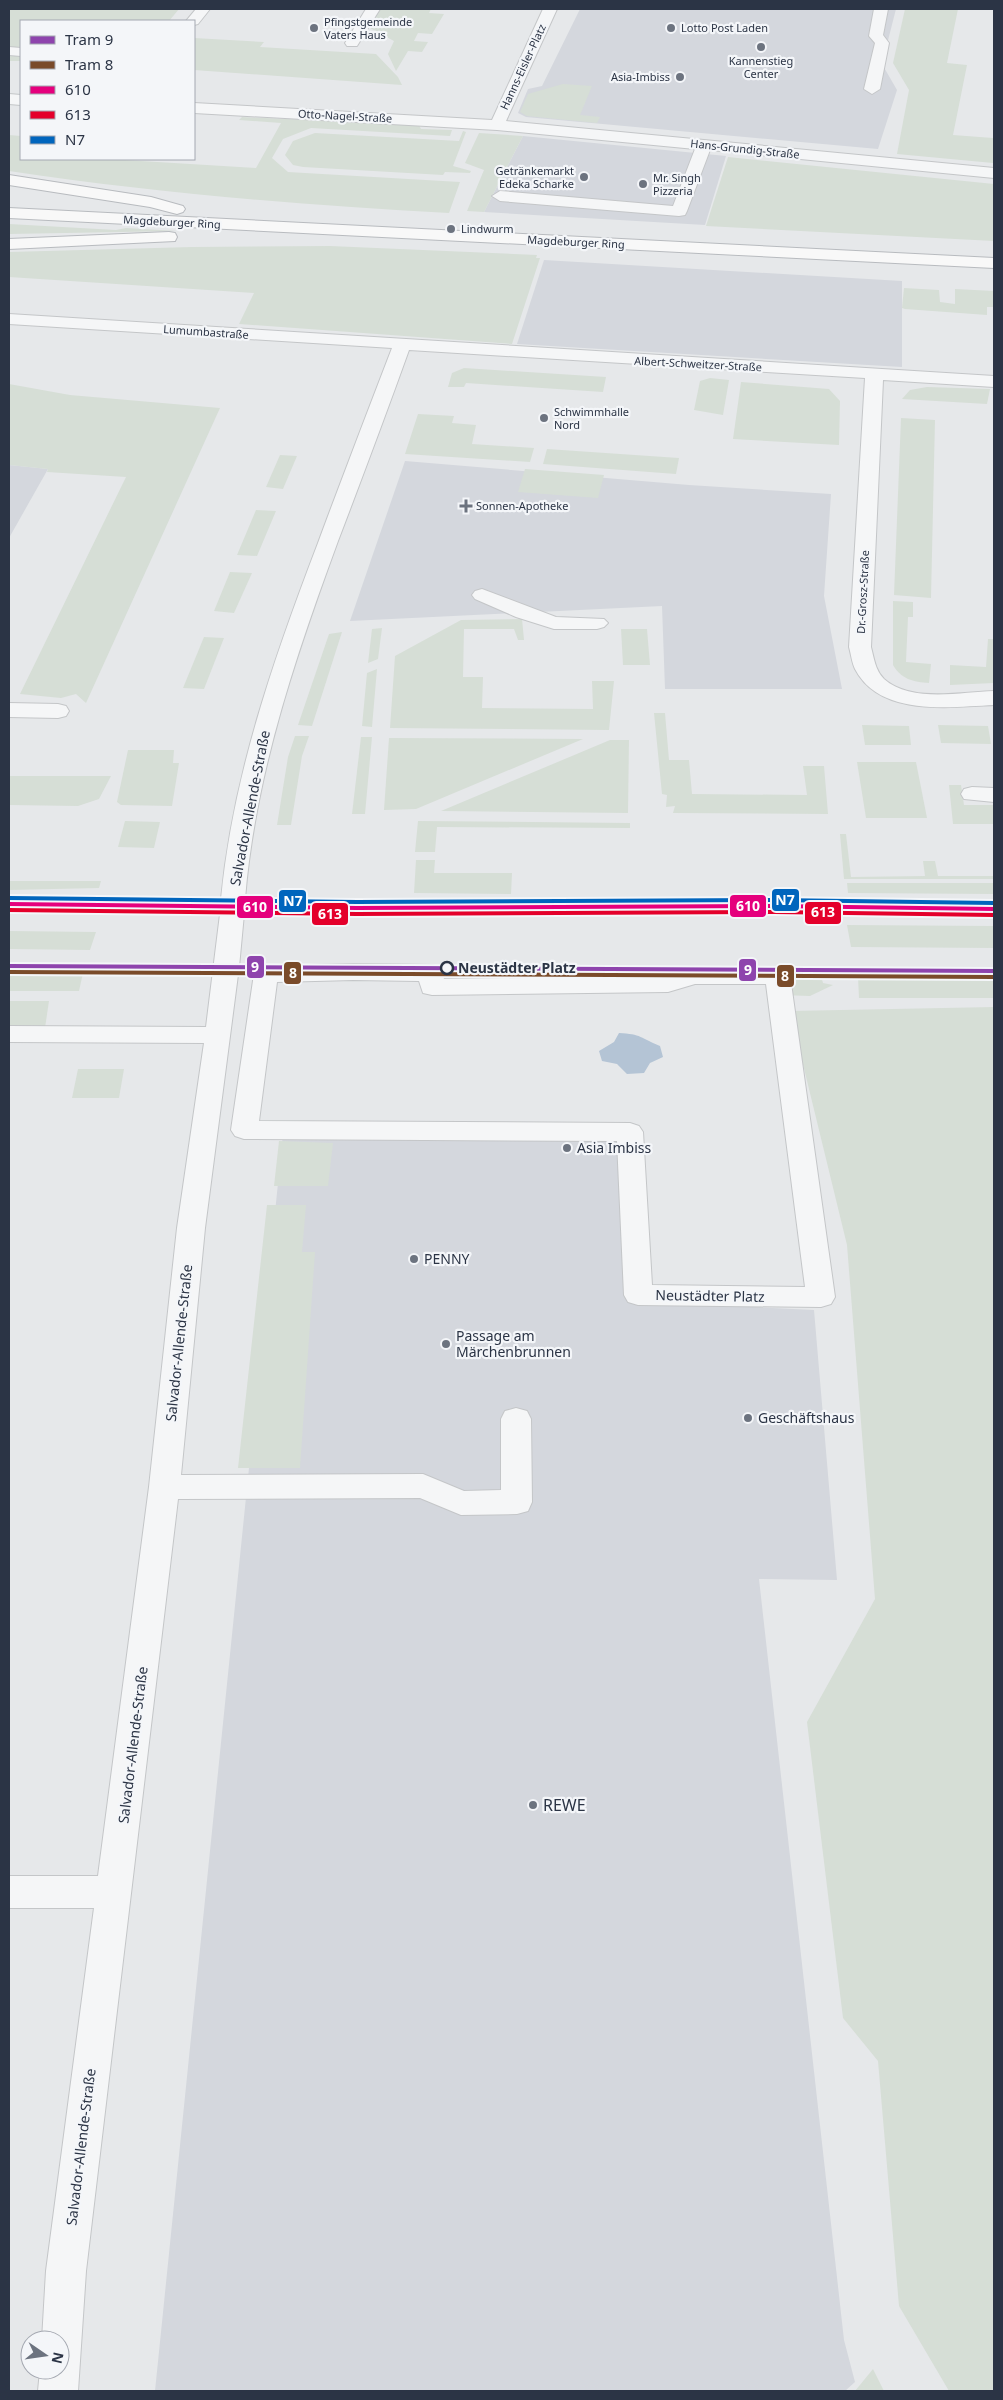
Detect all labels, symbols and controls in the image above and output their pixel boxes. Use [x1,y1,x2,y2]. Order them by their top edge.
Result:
place label: Pfingstgemeinde Vaters Haus [324,14,412,42]
legend [20,20,195,160]
place label: Lotto Post Laden [681,20,768,35]
marker: Pfingstgemeinde Vaters Haus [308,22,320,34]
street label: Hanns-Eisler-Platz [496,22,549,112]
marker: Lotto Post Laden [665,22,677,34]
text: Tram 9 [65,29,113,49]
marker: Kannenstieg Center [755,41,767,53]
place label: Kannenstieg Center [729,53,793,81]
text: Tram 8 [65,54,113,74]
place label: Asia-Imbiss [611,69,670,84]
marker: Asia-Imbiss [674,71,686,83]
text: 610 [65,79,91,99]
text: 613 [65,104,91,124]
street label: Otto-Nagel-Straße [298,106,392,125]
text: N7 [65,129,85,149]
street label: Hans-Grundig-Straße [690,135,800,162]
place label: Getränkemarkt Edeka Scharke [496,163,574,191]
place label: Mr. Singh Pizzeria [653,170,701,198]
marker: Getränkemarkt Edeka Scharke [578,171,590,183]
marker: Mr. Singh Pizzeria [637,178,649,190]
street label: Magdeburger Ring [123,211,221,232]
place label: Lindwurm [461,221,513,236]
marker: Lindwurm [445,223,457,235]
street label: Magdeburger Ring [527,231,625,252]
street label: Lumumbastraße [163,321,249,342]
street label: Albert-Schweitzer-Straße [634,353,762,374]
place label: Schwimmhalle Nord [554,404,629,432]
marker: Schwimmhalle Nord [538,412,550,424]
place label: Sonnen-Apotheke [476,498,568,513]
marker: Sonnen-Apotheke [460,500,472,512]
street label: Dr.-Grosz-Straße [853,550,872,634]
street label: Salvador-Allende-Straße [225,728,274,887]
line badge: N7 [771,888,800,912]
line badge: N7 [278,889,307,913]
text: N7 [775,890,795,909]
text: N7 [283,891,303,910]
line badge: 610 [729,894,767,918]
line badge: 610 [236,895,274,919]
text: 610 [736,896,760,915]
text: 610 [243,897,267,916]
line badge: 613 [804,901,842,925]
line badge: 613 [311,902,349,926]
text: 613 [811,902,835,921]
text: 613 [318,904,342,923]
line badge: 9 [246,955,265,979]
text: 9 [251,957,259,976]
place label: Neustädter Platz [458,958,576,977]
line badge: 9 [738,958,757,982]
text: 9 [744,960,752,979]
line badge: 8 [283,961,302,985]
marker: Neustädter Platz [440,961,454,975]
text: 8 [289,963,297,982]
line badge: 8 [776,964,795,988]
text: 8 [781,966,789,985]
place label: Asia Imbiss [577,1138,652,1157]
marker: Asia Imbiss [561,1142,573,1154]
place label: PENNY [424,1249,470,1268]
marker: PENNY [408,1253,420,1265]
street label: Salvador-Allende-Straße [161,1263,196,1423]
street label: Neustädter Platz [655,1285,765,1306]
place label: Passage am Märchenbrunnen [456,1326,571,1361]
marker: Passage am Märchenbrunnen [440,1338,452,1350]
place label: Geschäftshaus [758,1408,855,1427]
marker: Geschäftshaus [742,1412,754,1424]
street label: Salvador-Allende-Straße [113,1665,152,1825]
place label: REWE [543,1794,586,1816]
marker: REWE [527,1799,539,1811]
street label: Salvador-Allende-Straße [61,2067,100,2227]
north arrow [20,2330,70,2380]
text: N [48,2350,69,2366]

